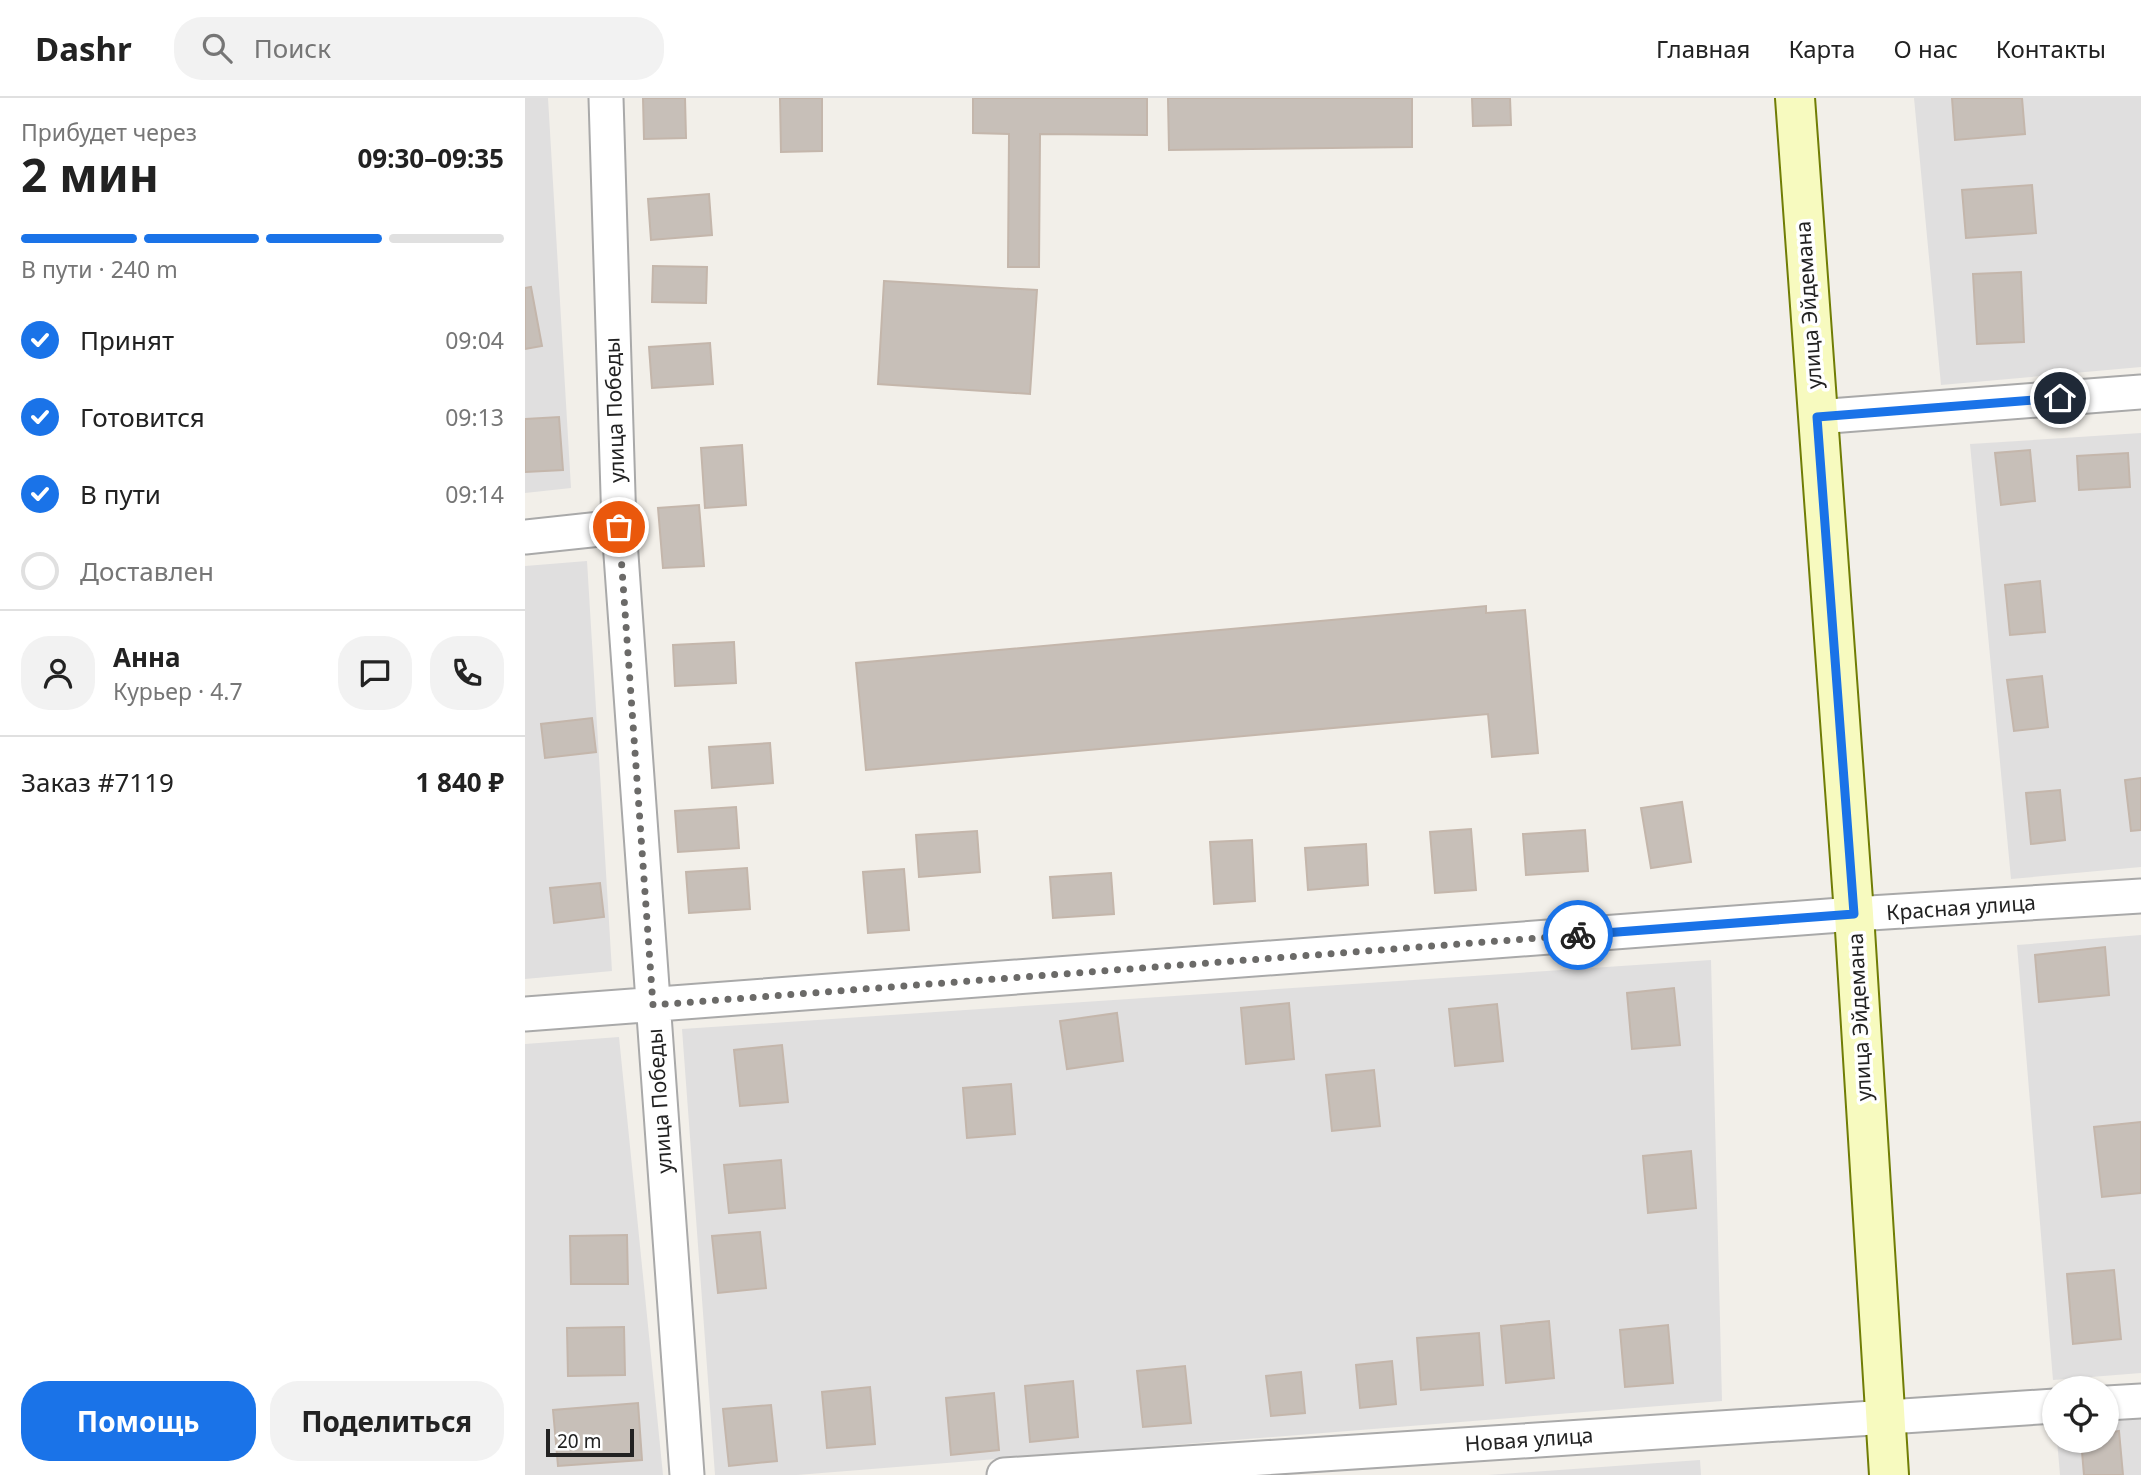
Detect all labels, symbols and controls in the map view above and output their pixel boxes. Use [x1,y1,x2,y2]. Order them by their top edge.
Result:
search box [174,17,664,80]
text: Dashr [35,26,132,71]
icon: search [198,29,236,67]
text: Поиск [254,30,331,66]
text: Главная [1656,32,1750,65]
text: Карта [1788,32,1855,65]
text: О нас [1893,32,1958,65]
text: Контакты [1996,32,2106,65]
text: Прибудет через [21,116,197,148]
text: 09:30–09:35 [357,140,504,176]
text: 2 мин [21,143,159,205]
street label: улица Эйдемана [1788,220,1828,390]
text: В пути · 240 m [21,253,178,285]
icon: check [21,321,59,359]
text: Принят [80,322,174,358]
text: 09:04 [445,324,504,356]
street label: улица Победы [597,337,631,483]
pin [2030,368,2090,428]
icon: home [2041,379,2079,417]
icon: check [21,398,59,436]
text: Готовится [80,399,205,435]
text: 09:13 [445,401,504,433]
icon: check [21,475,59,513]
text: В пути [80,476,161,512]
text: 09:14 [445,478,504,510]
pin [589,497,649,557]
icon: bag [600,508,638,546]
text: Доставлен [80,553,214,589]
button: person [21,636,95,710]
button: chat [338,636,412,710]
button: phone [430,636,504,710]
text: Анна [113,639,181,675]
text: Курьер · 4.7 [113,675,243,707]
text: Заказ #7119 [21,764,174,800]
text: 1 840 ₽ [415,764,504,800]
street label: Красная улица [1885,888,2037,926]
courier [1543,900,1613,970]
icon: bike [1559,916,1597,954]
street label: улица Эйдемана [1841,932,1877,1102]
street label: улица Победы [640,1028,678,1175]
map controls [2042,1376,2119,1453]
button: locate [2042,1376,2119,1453]
button: Помощь [21,1381,256,1461]
button: Поделиться [270,1381,504,1461]
street label: Новая улица [1464,1421,1594,1457]
scale bar [546,1426,633,1458]
text: 20 m [557,1428,601,1454]

